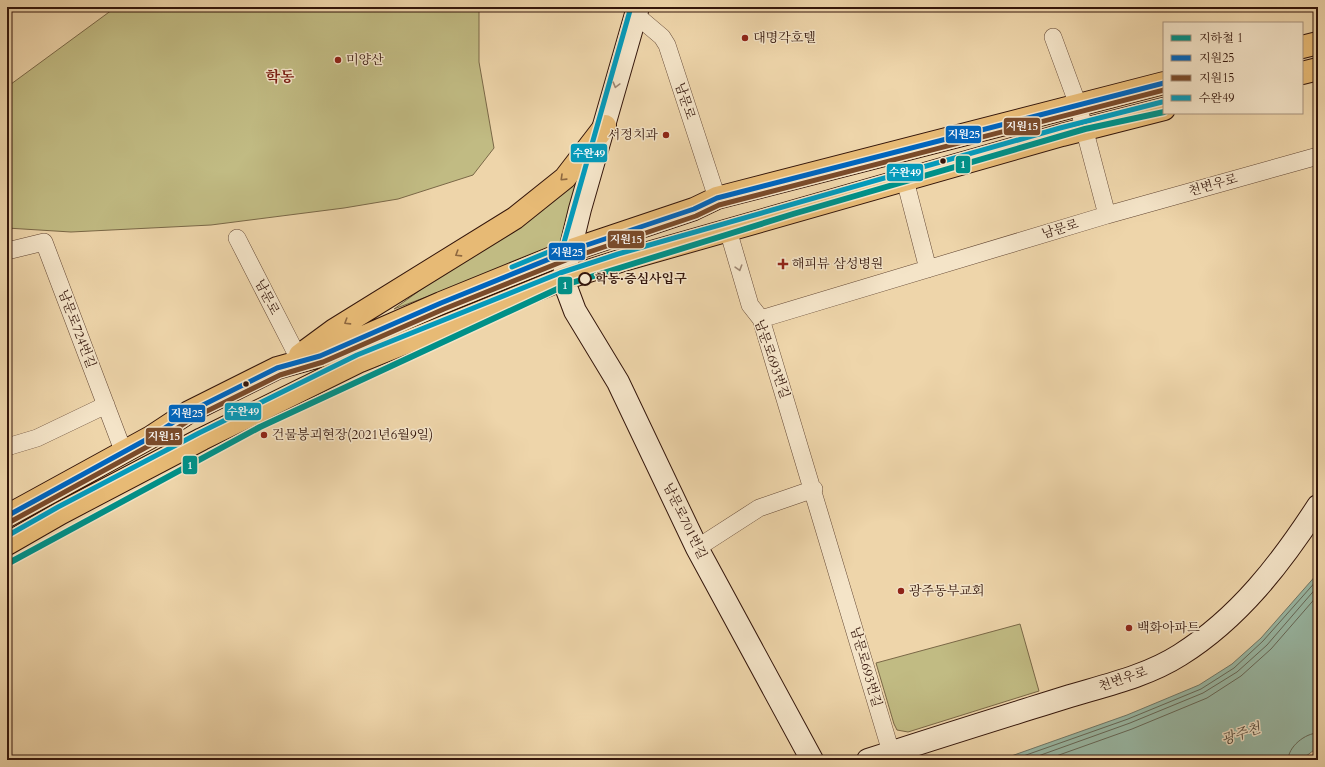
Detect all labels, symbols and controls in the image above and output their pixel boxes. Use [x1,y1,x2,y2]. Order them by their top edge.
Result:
legend [1163,22,1303,114]
place label: 대명각호텔 [753,29,816,47]
text: 지하철 1 [1199,30,1243,46]
marker: 대명각호텔 [740,33,750,43]
text: 지원25 [1199,50,1234,66]
place label: 미양산 [346,51,384,69]
marker: 미양산 [333,55,343,65]
district label: 학동 [266,67,295,87]
text: 지원15 [1199,70,1234,86]
street label: 남문로 [671,80,700,122]
one-way arrow [613,82,621,88]
text: 수완49 [1199,90,1234,106]
line badge: 지원15 [1003,117,1041,136]
text: 지원15 [1006,119,1039,134]
line badge: 지원25 [945,125,982,144]
place label: 서정치과 [608,126,658,144]
text: 지원25 [948,127,981,142]
marker: 서정치과 [661,130,671,140]
line badge: 수완49 [570,143,608,163]
text: 수완49 [573,146,606,161]
line badge: 1 [955,155,971,174]
unlabelled marker [938,156,948,166]
text: 1 [960,157,966,172]
line badge: 수완49 [886,163,924,182]
text: 수완49 [889,165,922,180]
street label: 천변우로 [1186,169,1240,201]
one-way arrow [560,173,568,181]
street label: 남문로 [1039,215,1081,243]
line badge: 지원15 [607,230,645,249]
text: 지원15 [610,232,643,247]
line badge: 지원25 [548,242,586,261]
text: 지원25 [551,245,584,260]
one-way arrow [455,249,462,256]
place label: 해피뷰 삼성병원 [792,255,883,273]
marker: 해피뷰 삼성병원 [777,258,789,270]
one-way arrow [734,264,743,271]
place label: 학동·증심사입구 [595,270,687,288]
marker: 학동·증심사입구 [578,272,592,286]
street label: 남문로 [250,276,284,318]
line badge: 1 [557,276,573,295]
text: 1 [562,278,568,293]
street label: 남문로724번길 [54,287,100,371]
one-way arrow [344,317,351,325]
street label: 남문로693번길 [750,317,794,401]
unlabelled marker [241,379,251,389]
line badge: 수완49 [224,402,262,421]
line badge: 지원25 [168,404,206,423]
text: 수완49 [227,404,260,419]
text: 지원25 [171,406,204,421]
place label: 건물붕괴현장(2021년6월9일) [272,426,433,444]
line badge: 지원15 [145,427,183,446]
text: 지원15 [148,429,181,444]
marker: 건물붕괴현장(2021년6월9일) [259,430,269,440]
line badge: 1 [182,455,198,475]
text: 1 [187,458,193,473]
street label: 남문로701번길 [659,480,711,562]
place label: 광주동부교회 [909,582,984,600]
marker: 광주동부교회 [896,586,906,596]
place label: 백화아파트 [1137,619,1200,637]
marker: 백화아파트 [1124,623,1134,633]
street label: 남문로693번길 [846,625,886,709]
street label: 천변우로 [1096,662,1150,696]
water label: 광주천 [1219,718,1265,750]

